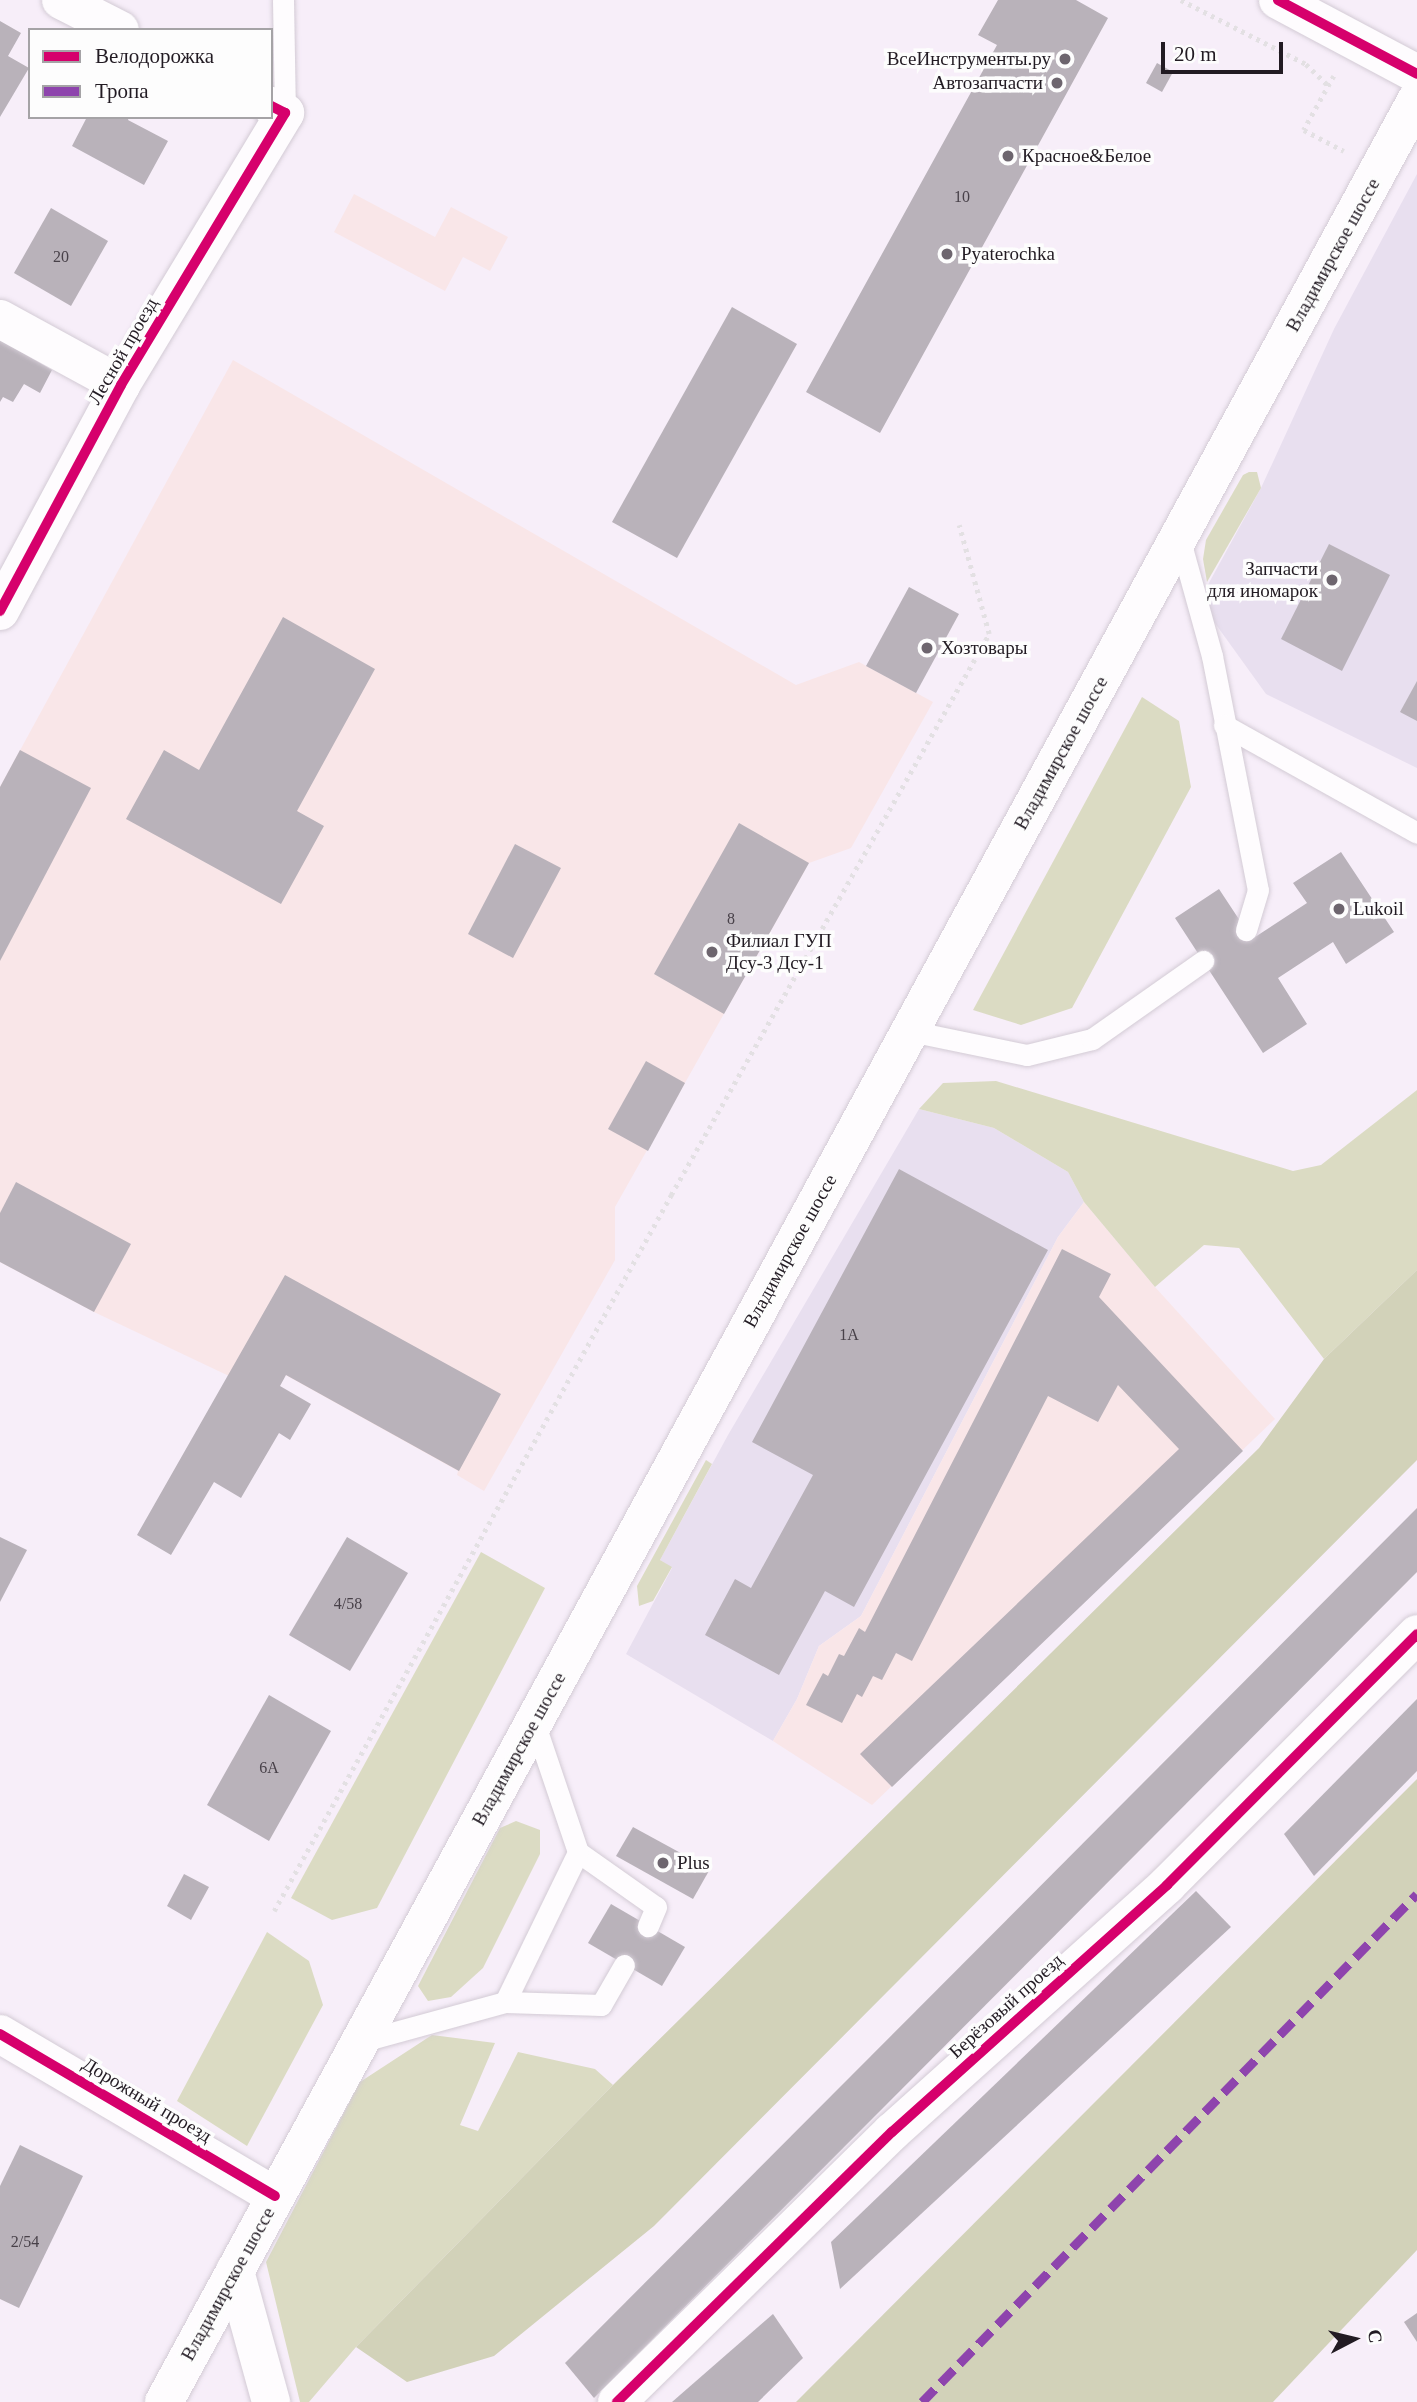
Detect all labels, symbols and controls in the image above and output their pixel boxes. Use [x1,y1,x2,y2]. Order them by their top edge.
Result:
legend [28,28,273,119]
scale bar [1165,28,1288,72]
text: 20 m [1174,42,1217,66]
text: Велодорожка [95,44,214,68]
place label: ВсеИнструменты.ру [887,48,1051,70]
marker: ВсеИнструменты.ру [1057,51,1073,67]
place label: Автозапчасти [932,72,1043,94]
marker: Автозапчасти [1049,75,1065,91]
text: Тропа [95,79,149,103]
place label: Красное&Белое [1022,145,1151,167]
marker: Красное&Белое [1000,148,1016,164]
street label: Владимирское шоссе [1281,174,1385,336]
house number: 10 [954,187,970,207]
place label: Pyaterochka [961,243,1055,265]
marker: Pyaterochka [939,246,955,262]
house number: 20 [53,247,69,267]
street label: Лесной проезд [83,294,163,408]
place label: Запчасти для иномарок [1207,558,1318,602]
marker: Запчасти для иномарок [1324,572,1340,588]
place label: Хозтовары [941,637,1028,659]
marker: Хозтовары [919,640,935,656]
street label: Владимирское шоссе [1009,672,1113,834]
place label: Lukoil [1353,898,1404,920]
marker: Lukoil [1331,901,1347,917]
house number: 8 [727,909,735,929]
place label: Филиал ГУП Дсу-3 Дсу-1 [726,930,832,974]
marker: Филиал ГУП Дсу-3 Дсу-1 [704,944,720,960]
street label: Владимирское шоссе [738,1170,842,1332]
house number: 1А [839,1325,859,1345]
house number: 4/58 [334,1594,362,1614]
street label: Владимирское шоссе [467,1668,571,1830]
house number: 6А [259,1758,279,1778]
place label: Plus [677,1852,710,1874]
marker: Plus [655,1855,671,1871]
street label: Берёзовый проезд [944,1949,1068,2063]
street label: Дорожный проезд [78,2052,216,2148]
street label: Владимирское шоссе [176,2203,280,2365]
house number: 2/54 [11,2232,39,2252]
north arrow [1319,2304,1389,2374]
text: С [1364,2328,1387,2344]

